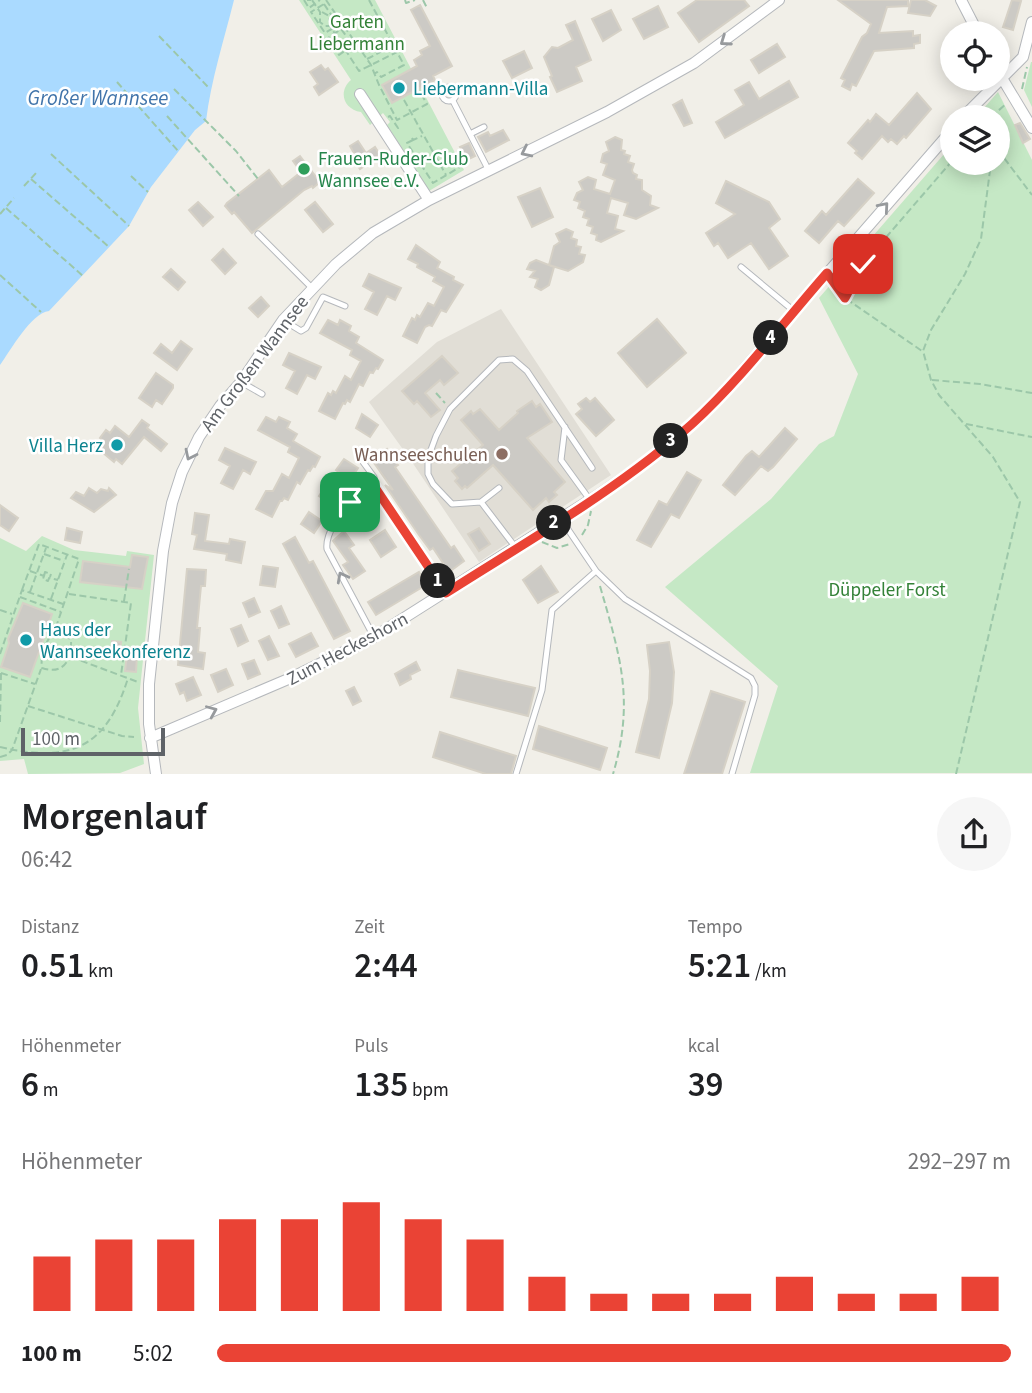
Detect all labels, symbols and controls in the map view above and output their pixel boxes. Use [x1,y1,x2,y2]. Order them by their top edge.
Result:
park label: Garten Liebermann [309,9,405,58]
map controls [940,21,1010,175]
button: locate [940,21,1010,91]
one-way arrow [720,33,733,45]
place label: Liebermann-Villa [413,76,548,103]
marker: Liebermann-Villa [391,80,407,96]
water label: Großer Wannsee [28,83,168,113]
button: layers [940,105,1010,175]
one-way arrow [521,144,533,158]
place label: Frauen-Ruder-Club Wannsee e.V. [318,146,469,195]
marker: Frauen-Ruder-Club Wannsee e.V. [296,161,312,177]
one-way arrow [876,203,888,216]
pin [833,234,893,294]
icon: check [844,245,882,283]
street label: Am Großen Wannsee [195,290,316,438]
pin: 4 [754,320,788,356]
text: 4 [765,324,776,351]
pin: 3 [654,424,688,458]
text: 3 [665,427,676,454]
place label: Villa Herz [29,433,103,460]
marker: Villa Herz [109,437,125,453]
place label: Wannseeschulen [354,442,488,469]
marker: Wannseeschulen [494,446,510,462]
one-way arrow [184,448,198,460]
pin [320,472,380,532]
icon: arrive [331,483,369,521]
pin: 2 [536,505,572,540]
text: 2 [548,509,559,536]
pin: 1 [420,564,456,598]
text: 1 [432,567,443,594]
one-way arrow [337,571,350,584]
park label: Düppeler Forst [828,577,946,604]
street label: Zum Heckeshorn [282,606,413,693]
place label: Haus der Wannseekonferenz [40,617,191,666]
marker: Haus der Wannseekonferenz [18,632,34,648]
one-way arrow [205,705,218,719]
scale bar [21,724,164,756]
text: 100 m [32,726,80,753]
text: Morgenlauf [21,790,207,844]
button: share [937,797,1011,871]
text: 06:42 [21,843,72,876]
text: Distanz [21,914,79,941]
text: Zeit [354,914,385,941]
text: Tempo [688,914,743,941]
text: 0.51 [21,941,85,991]
text: 2:44 [354,941,418,991]
text: 5:21 [688,941,751,991]
text: km [85,958,113,985]
text: /km [751,958,787,985]
text: Höhenmeter [21,1033,121,1060]
text: Puls [354,1033,388,1060]
text: kcal [688,1033,720,1060]
text: 6 [21,1060,39,1110]
text: 135 [354,1060,408,1110]
text: 39 [688,1060,724,1110]
text: m [39,1077,59,1104]
text: bpm [408,1077,449,1104]
text: Höhenmeter [21,1145,142,1178]
text: 292–297 m [908,1145,1011,1178]
text: 100 m [21,1337,82,1370]
text: 5:02 [133,1337,173,1370]

